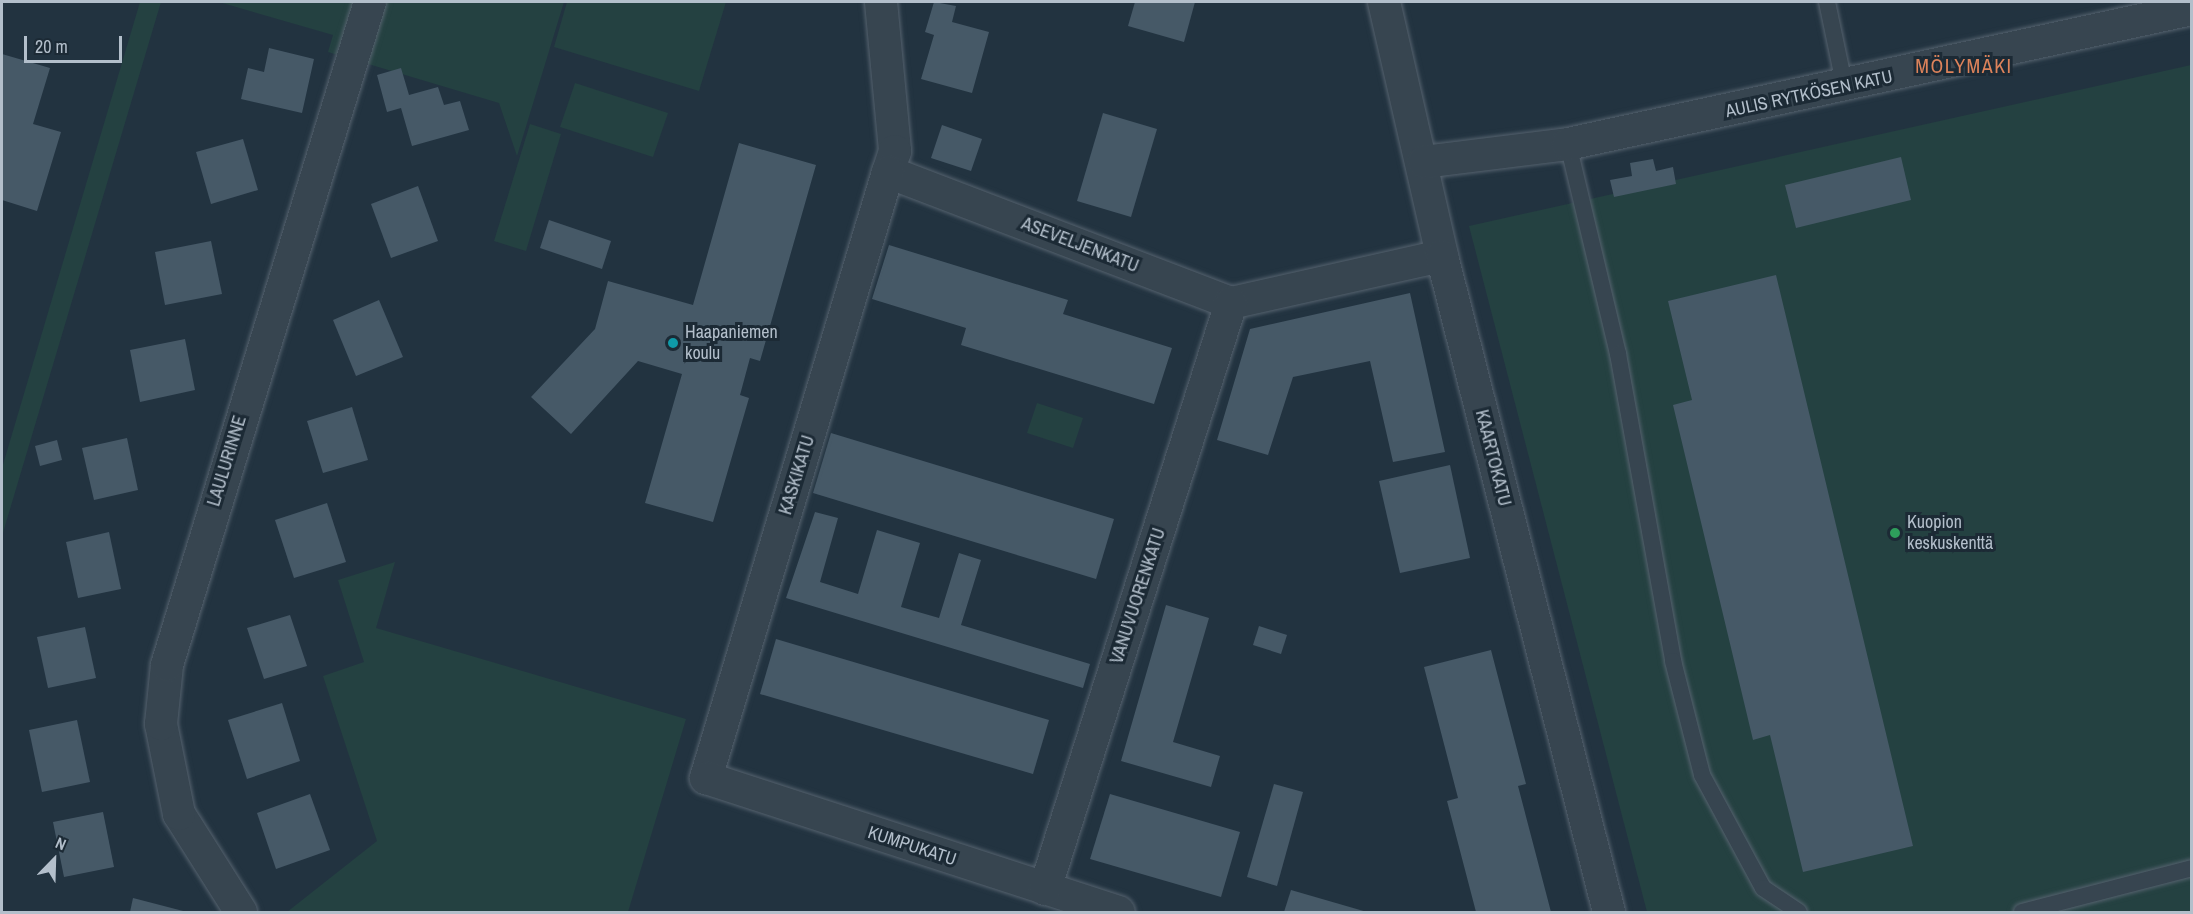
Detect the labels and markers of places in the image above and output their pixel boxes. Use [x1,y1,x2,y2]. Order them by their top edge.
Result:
place label: Haapaniemen koulu [685,322,778,364]
marker: Haapaniemen koulu [666,336,680,350]
place label: Kuopion keskuskenttä [1907,512,1993,554]
marker: Kuopion keskuskenttä [1888,526,1902,540]

